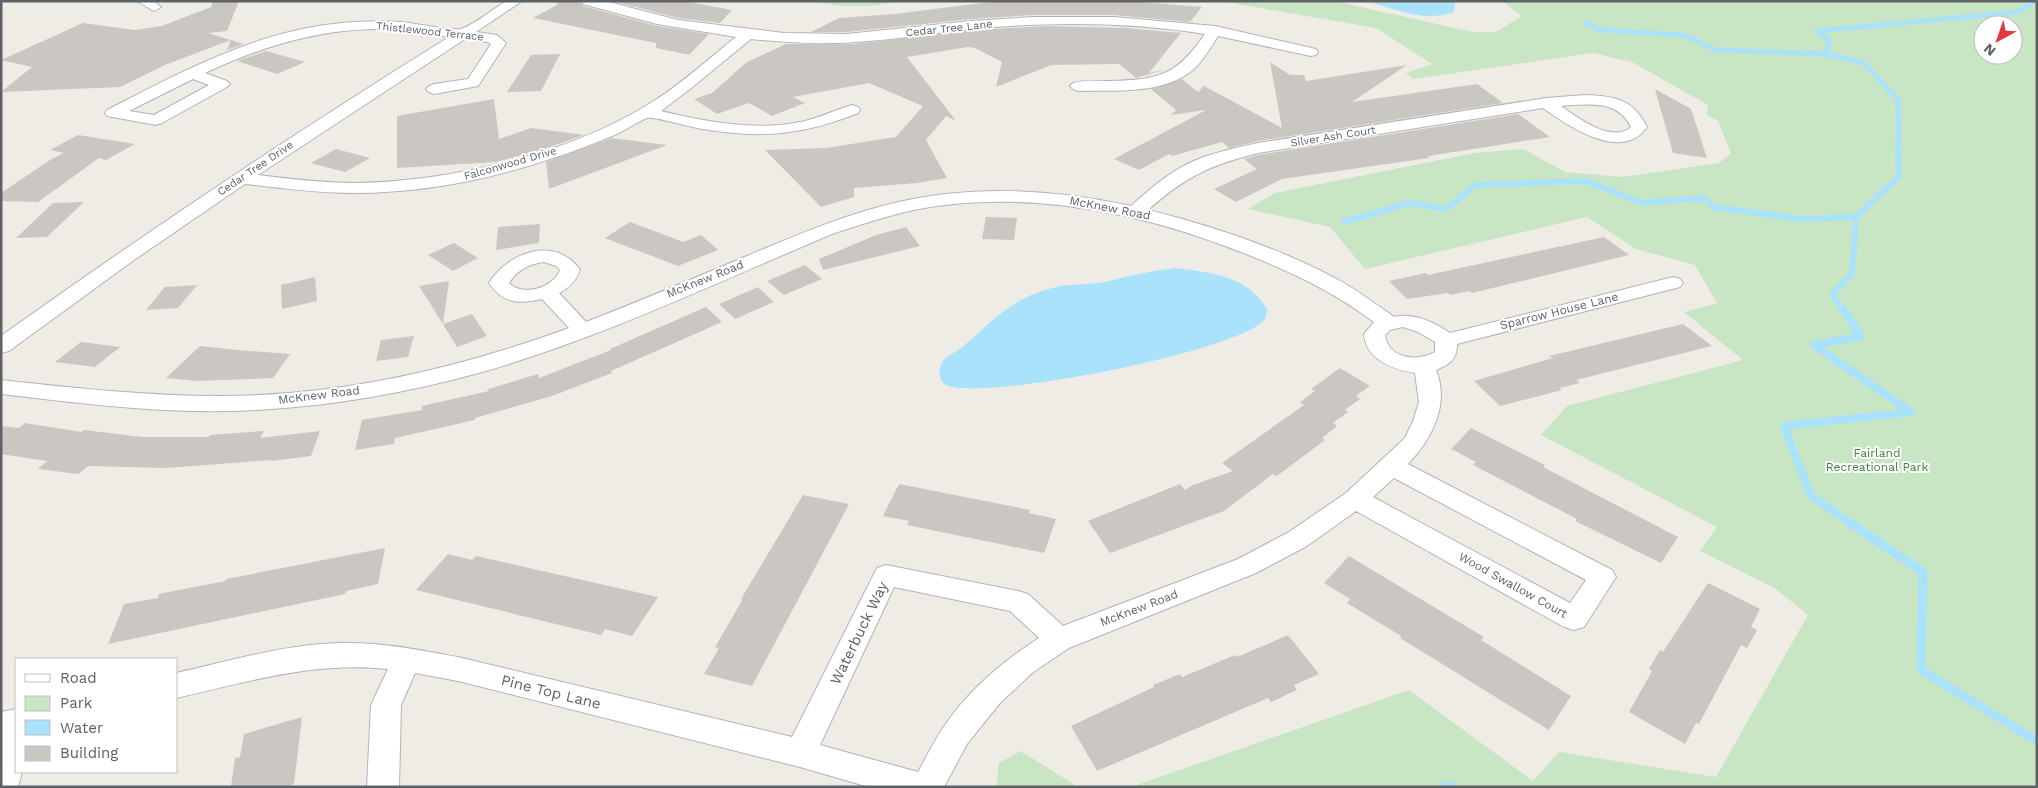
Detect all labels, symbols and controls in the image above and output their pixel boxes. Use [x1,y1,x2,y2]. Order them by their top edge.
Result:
north arrow [1973,15,2023,65]
street label: Cedar Tree Lane [905,17,993,40]
street label: Thistlewood Terrace [376,19,484,44]
text: N [1981,40,1999,59]
street label: Silver Ash Court [1290,123,1377,150]
street label: Cedar Tree Drive [215,138,296,199]
street label: Falconwood Drive [462,144,558,183]
street label: McKnew Road [1068,193,1152,223]
street label: McKnew Road [664,257,746,301]
street label: Sparrow House Lane [1498,290,1620,332]
street label: McKnew Road [277,383,361,407]
park label: Fairland Recreational Park [1826,446,1928,474]
street label: Wood Swallow Court [1456,549,1570,621]
street label: Waterbuck Way [826,578,892,688]
street label: McKnew Road [1098,587,1180,629]
legend [15,658,178,773]
text: Road [60,669,97,687]
street label: Pine Top Lane [499,671,603,713]
text: Park [60,694,93,712]
text: Water [60,719,103,737]
text: Building [60,744,118,762]

